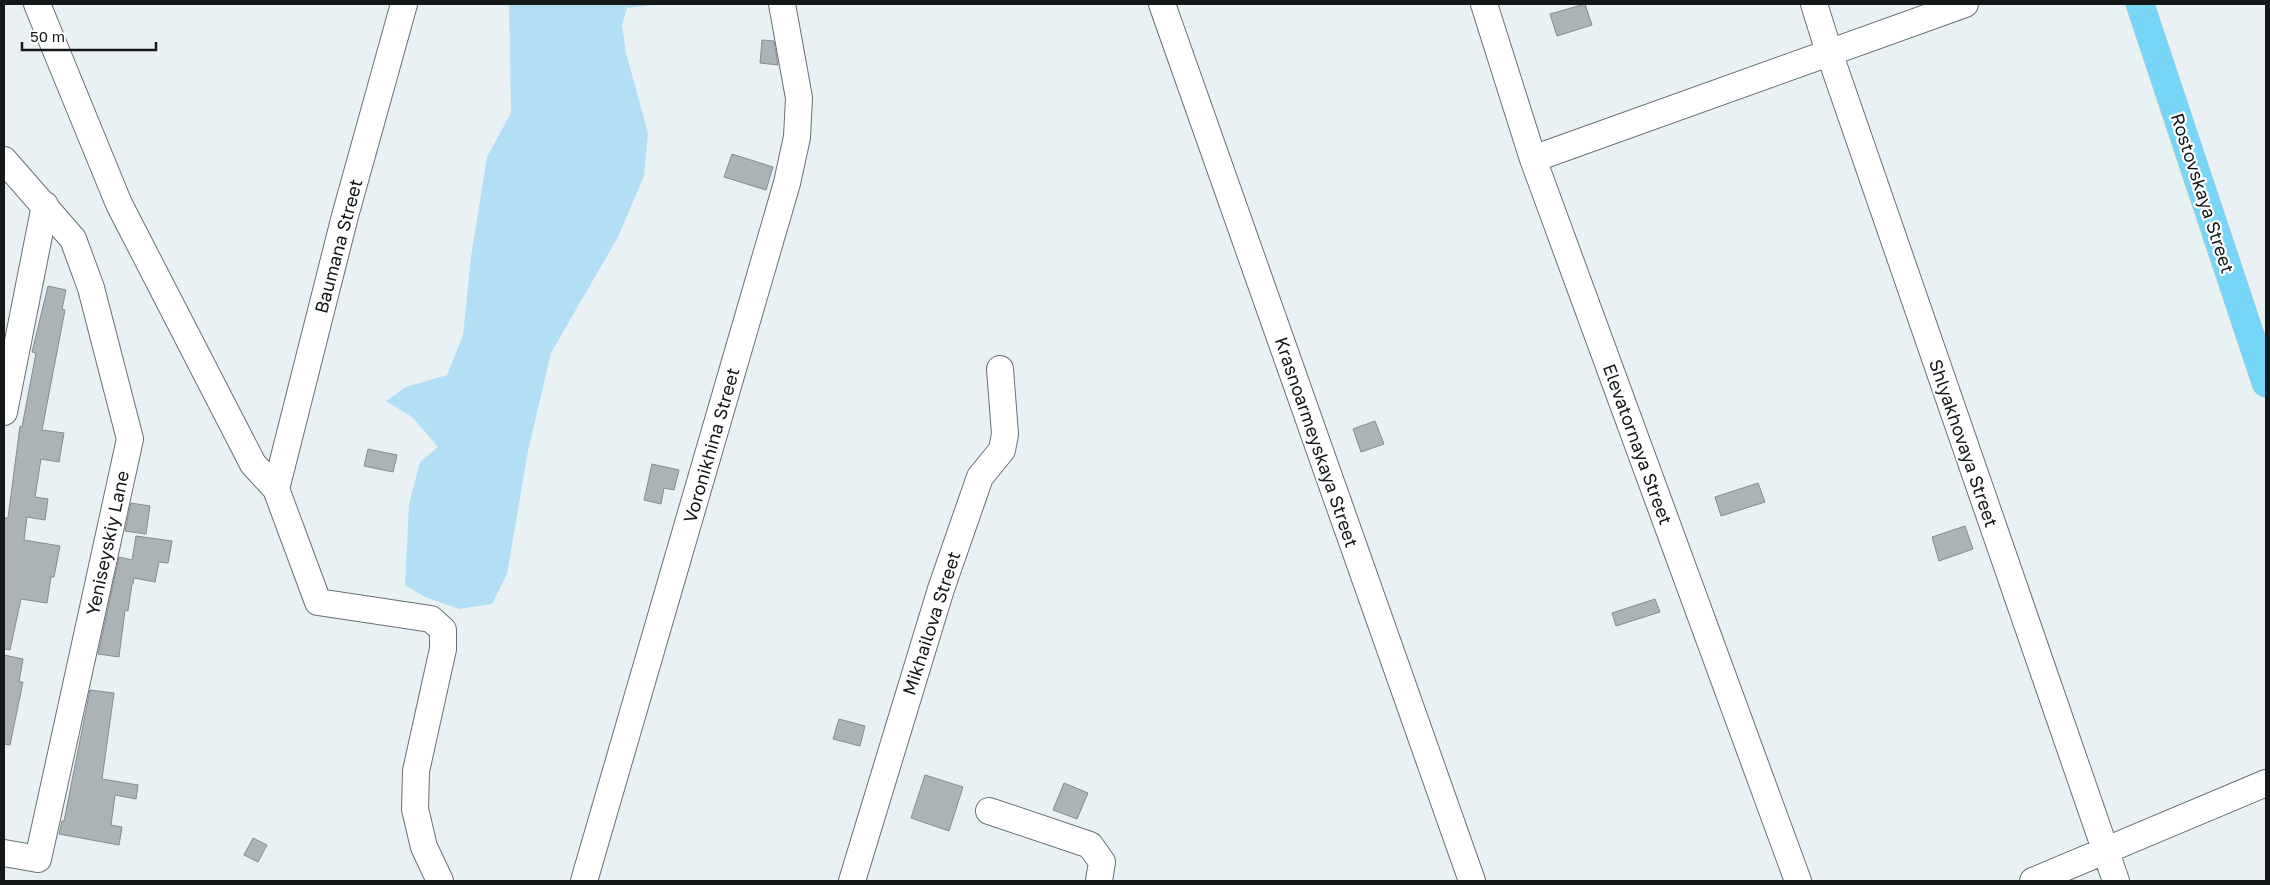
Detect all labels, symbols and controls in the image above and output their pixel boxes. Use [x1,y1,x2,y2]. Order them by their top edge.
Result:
scale bar [22,20,156,52]
text: 50 m [30,27,65,45]
street label: Rostovskaya Street [2167,110,2239,276]
street label: Baumana Street [309,176,367,316]
street label: Krasnoarmeyskaya Street [1271,334,1363,550]
street label: Shlyakhovaya Street [1925,356,2003,530]
street label: Elevatornaya Street [1599,361,1677,527]
street label: Voronikhina Street [678,365,744,525]
street label: Yeniseyskiy Lane [81,469,133,617]
street label: Mikhailova Street [897,548,965,698]

